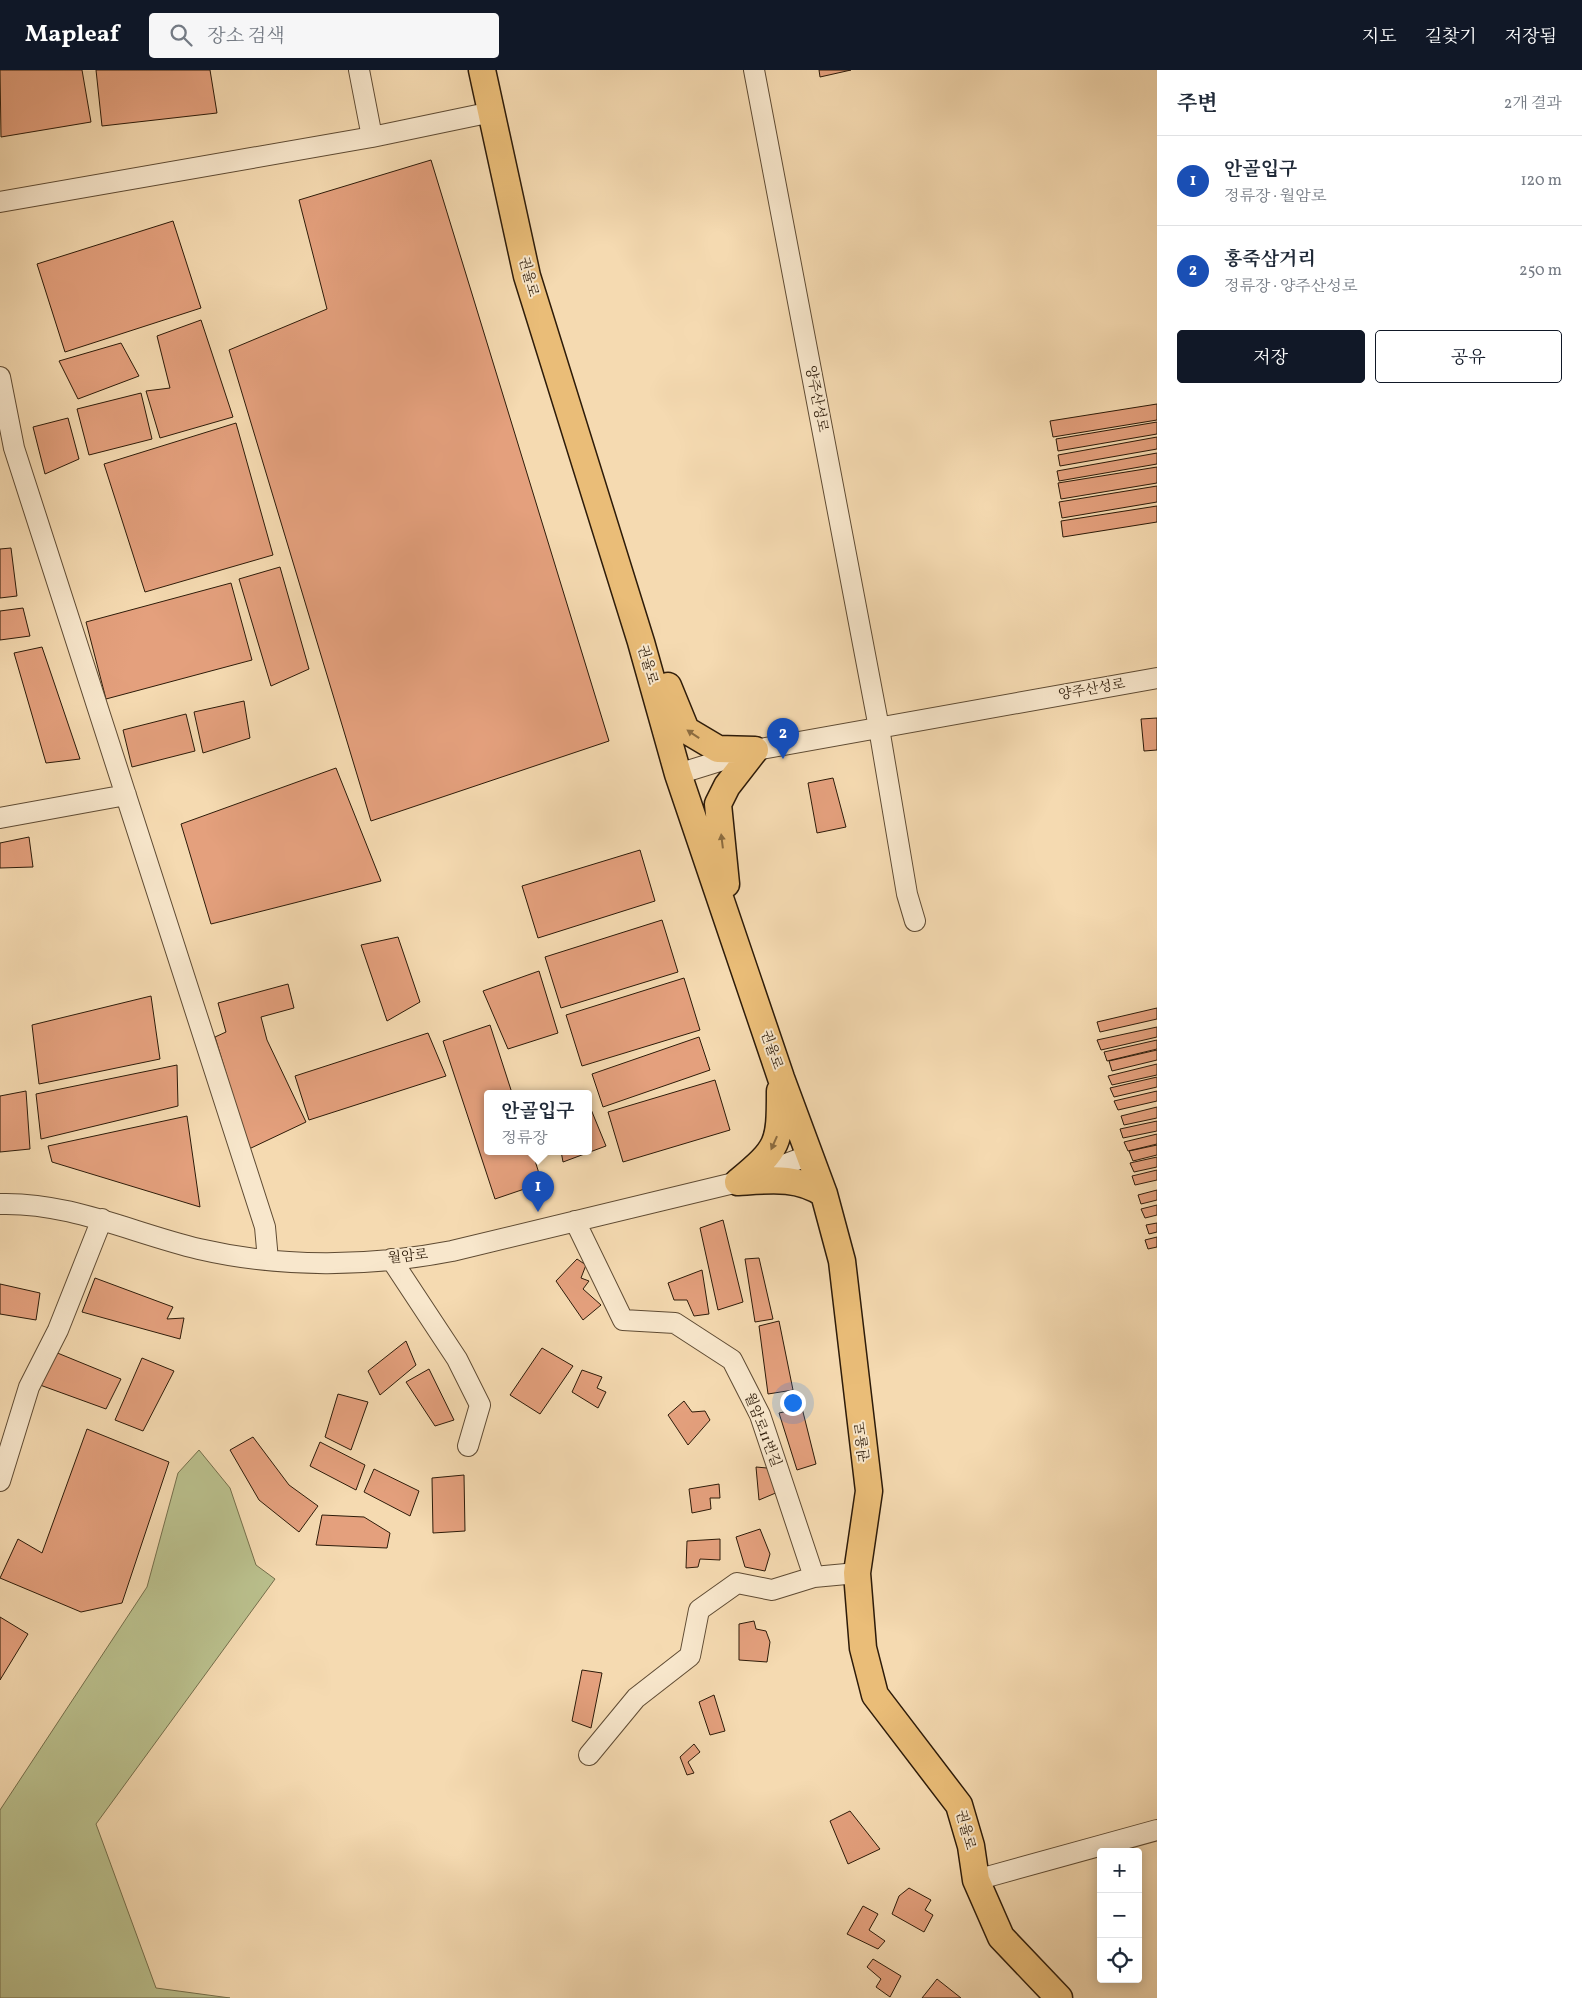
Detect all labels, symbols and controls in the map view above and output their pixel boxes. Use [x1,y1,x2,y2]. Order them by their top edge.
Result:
search box [149,13,499,58]
text: Mapleaf [25,18,119,52]
icon: search [167,21,195,49]
text: 장소 검색 [207,24,285,50]
text: 지도 [1362,25,1397,50]
text: 길찾기 [1425,25,1477,50]
text: 저장됨 [1505,25,1557,50]
text: 주변 [1177,90,1218,119]
text: 2개 결과 [1504,93,1562,115]
text: 안골입구 [1224,157,1297,183]
text: 1 [1190,170,1196,192]
text: 120 m [1520,170,1562,192]
text: 정류장 · 월암로 [1224,186,1326,208]
text: 홍죽삼거리 [1224,247,1316,273]
street label: 권율로 [514,255,543,300]
text: 2 [1189,260,1197,282]
text: 250 m [1519,260,1562,282]
text: 정류장 · 양주산성로 [1224,276,1357,298]
button: 저장 [1177,330,1365,383]
button: 공유 [1375,330,1562,383]
street label: 양주산성로 [800,364,832,434]
street label: 권율로 [632,643,662,688]
street label: 양주산성로 [1057,675,1127,705]
pin: 2 [767,718,799,759]
one-way arrow [686,729,700,739]
one-way arrow [718,833,726,849]
street label: 권율로 [755,1028,787,1073]
popup [484,1090,592,1155]
text: 안골입구 [501,1099,575,1125]
text: 정류장 [501,1128,548,1150]
one-way arrow [770,1136,778,1151]
pin: 1 [522,1171,554,1212]
street label: 월암로 [387,1245,430,1269]
street label: 월암로11번길 [739,1390,785,1470]
your location [780,1390,806,1416]
street label: 권율로 [851,1420,875,1463]
street label: 권율로 [951,1808,980,1853]
map controls [1097,1848,1142,1983]
button: + [1097,1848,1142,1893]
button: − [1097,1893,1142,1938]
button: locate [1097,1938,1142,1983]

